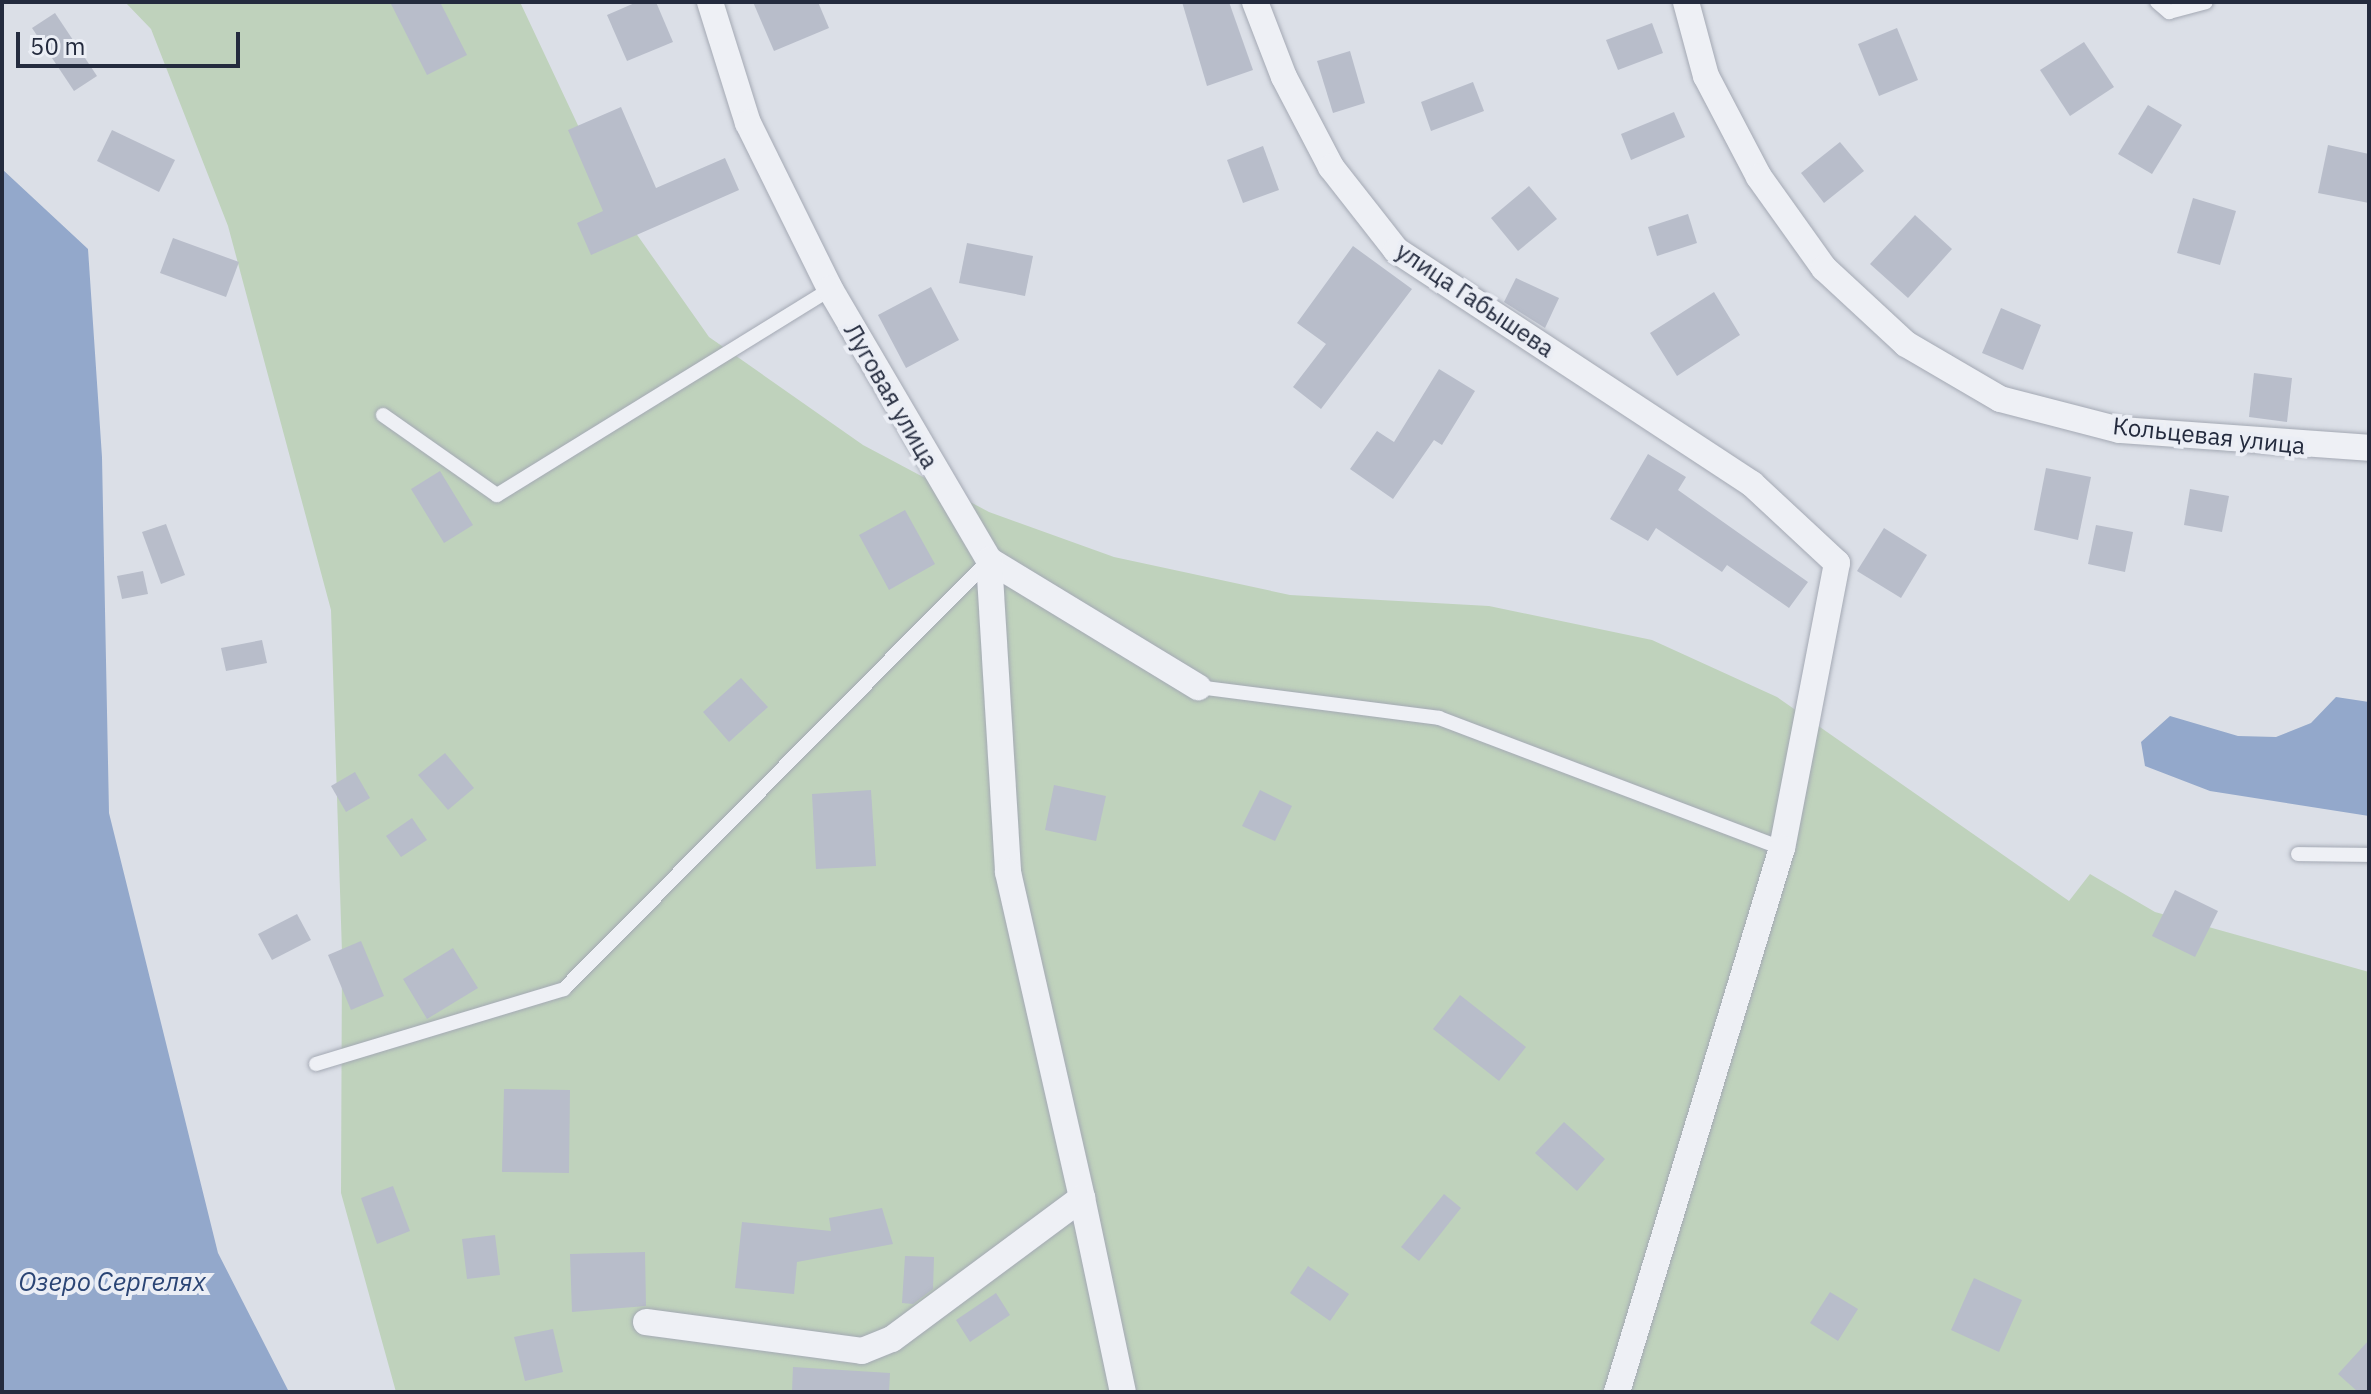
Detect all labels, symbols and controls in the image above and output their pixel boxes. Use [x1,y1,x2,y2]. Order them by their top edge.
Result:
scale bar [20,16,244,66]
text: 50 m [30,30,85,62]
street label: улица Габышева [1391,237,1559,363]
street label: Луговая улица [838,318,944,474]
street label: Кольцевая улица [2111,412,2307,460]
water label: Озеро Сергелях [18,1266,206,1298]

